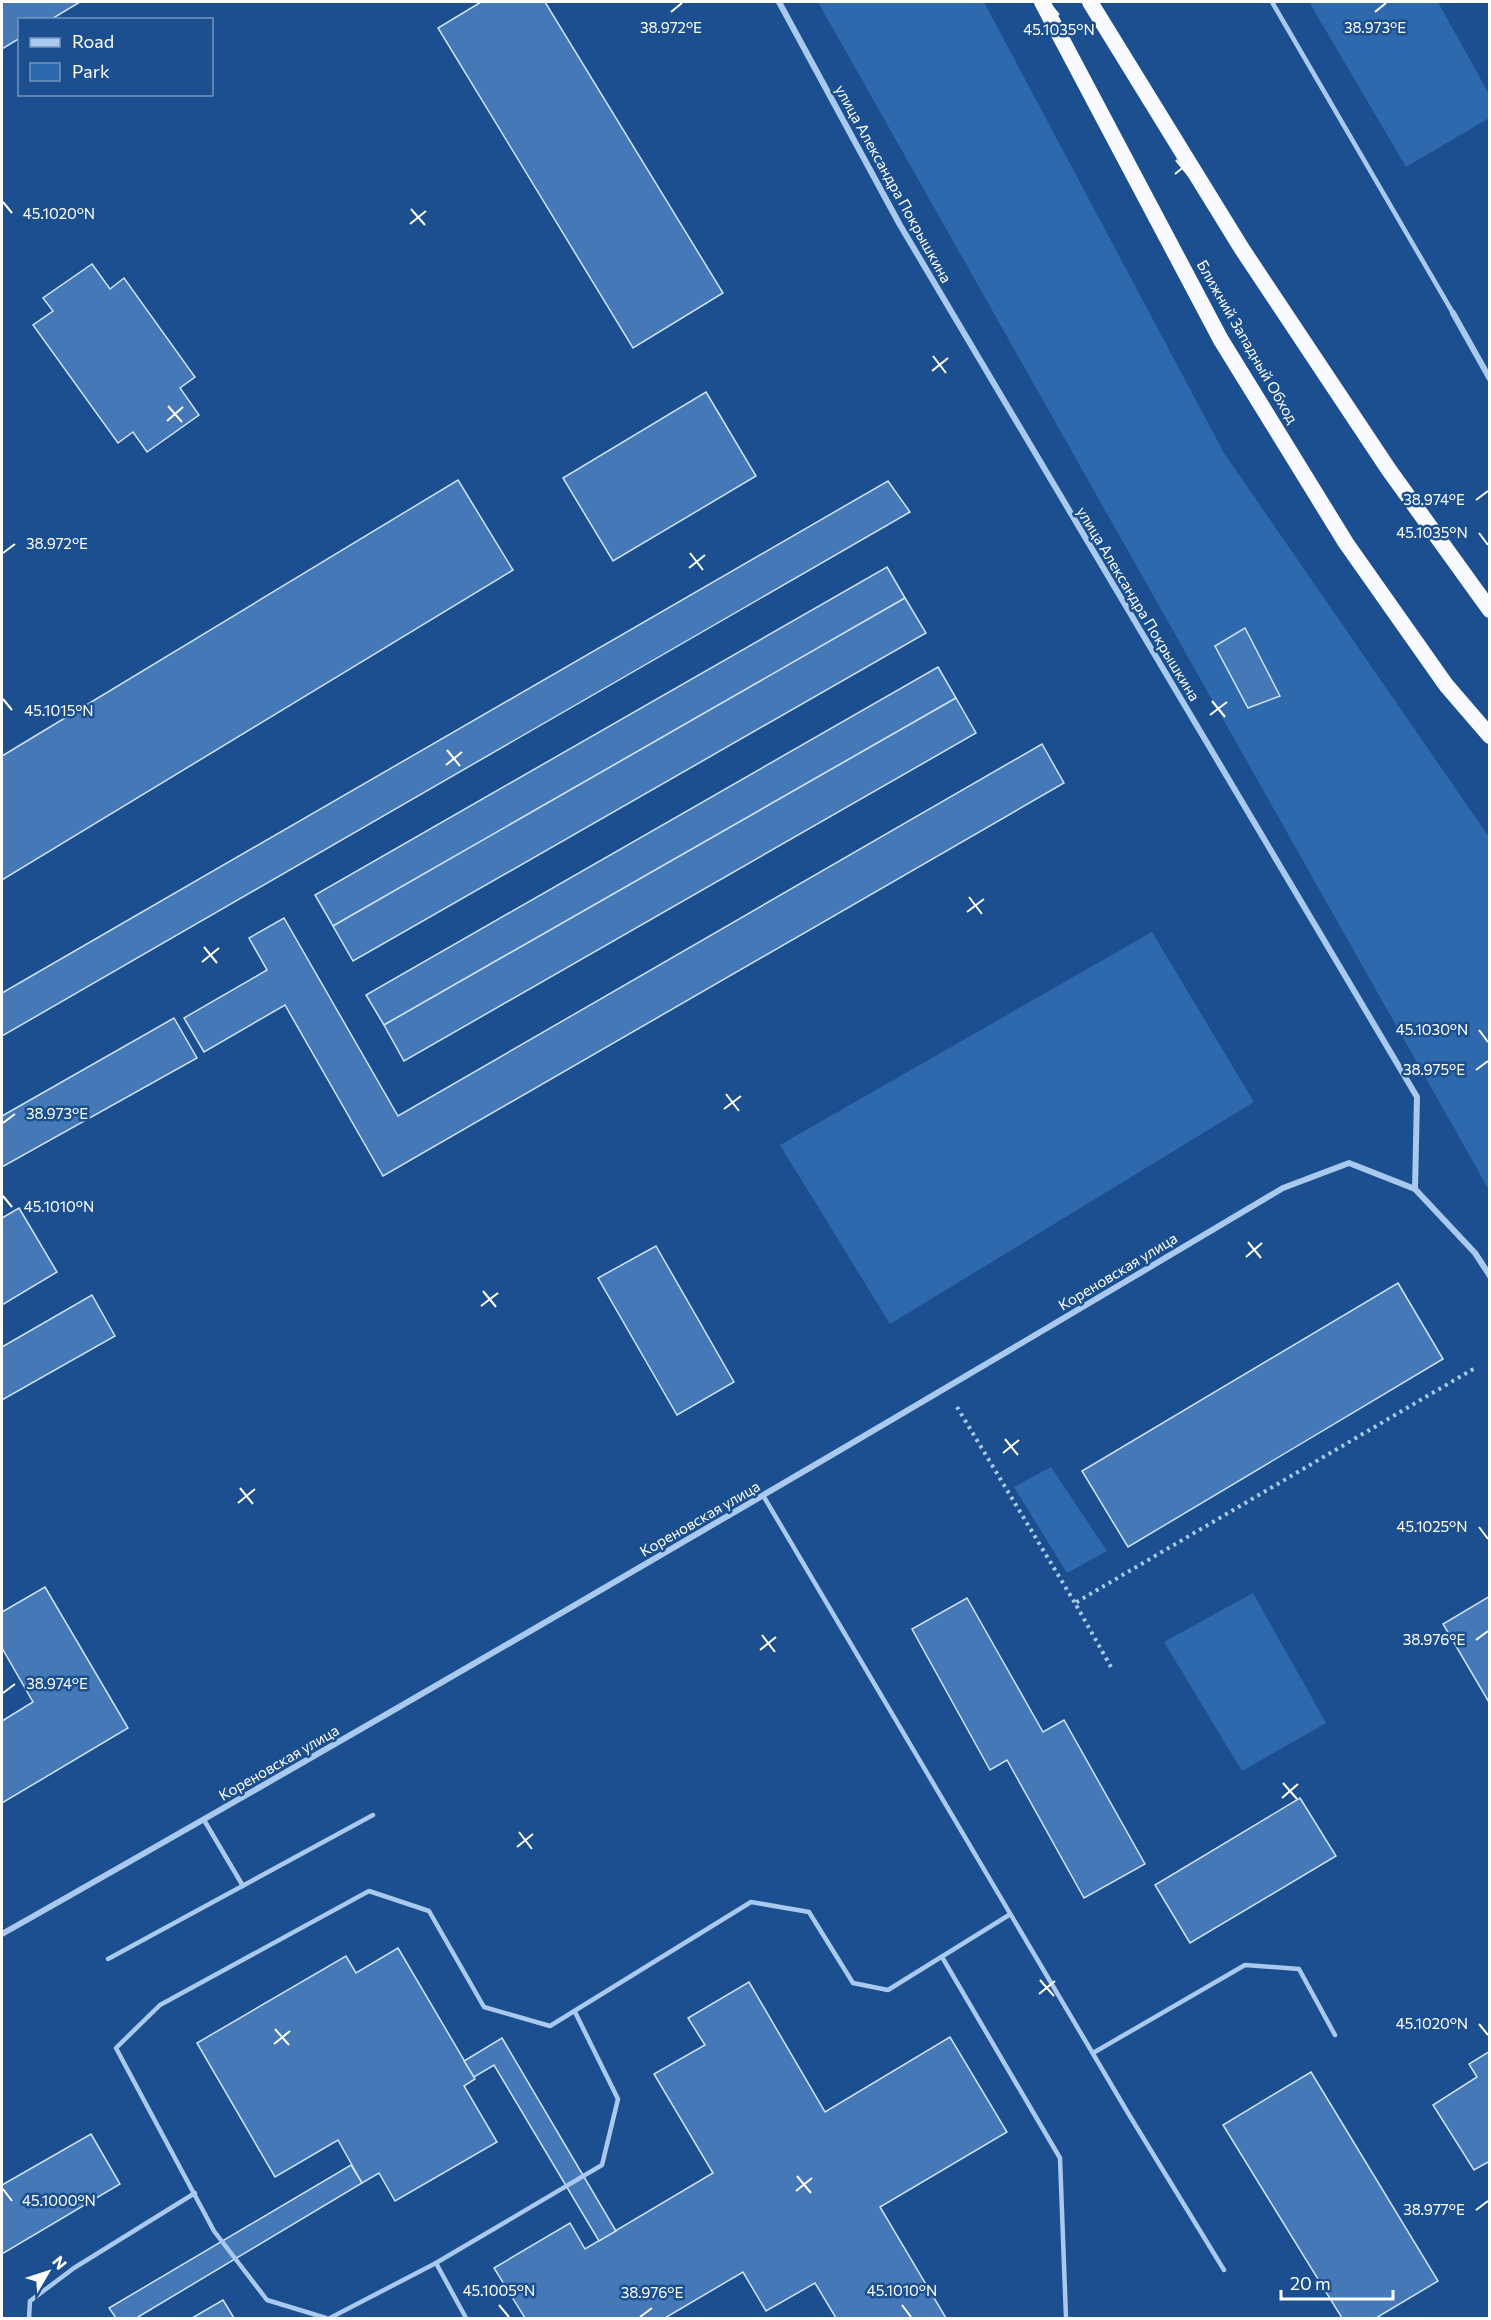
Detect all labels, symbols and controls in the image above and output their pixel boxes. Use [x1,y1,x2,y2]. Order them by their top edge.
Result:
legend [18,18,213,96]
text: 38.972°E [640,18,702,36]
text: 38.973°E [1344,18,1406,36]
text: 45.1035°N [1023,20,1095,38]
text: Road [72,30,114,52]
text: Park [72,60,110,82]
street label: улица Александра Покрышкина [832,81,956,286]
text: 45.1020°N [23,204,95,222]
street label: Ближний Западный Обход [1194,257,1302,427]
text: 38.974°E [1403,490,1465,508]
street label: улица Александра Покрышкина [1074,503,1204,704]
text: 45.1035°N [1396,523,1468,541]
text: 38.972°E [26,534,88,552]
text: 45.1015°N [24,701,94,719]
text: 45.1030°N [1396,1020,1468,1038]
text: 38.975°E [1403,1060,1465,1078]
text: 38.973°E [26,1104,88,1122]
text: 45.1010°N [24,1197,94,1215]
street label: Кореновская улица [1055,1228,1180,1314]
street label: Кореновская улица [636,1476,763,1560]
text: 45.1025°N [1396,1517,1468,1535]
text: 38.976°E [1403,1630,1465,1648]
text: 38.974°E [26,1674,88,1692]
street label: Кореновская улица [215,1720,342,1804]
text: 45.1020°N [1396,2014,1468,2032]
text: 45.1000°N [22,2191,96,2209]
text: 38.977°E [1403,2200,1465,2218]
north arrow [18,2242,78,2302]
text: N [49,2252,71,2273]
scale bar [1281,2263,1394,2301]
text: 20 m [1290,2272,1331,2294]
text: 45.1005°N [463,2281,535,2299]
text: 45.1010°N [867,2281,937,2299]
text: 38.976°E [621,2283,683,2301]

